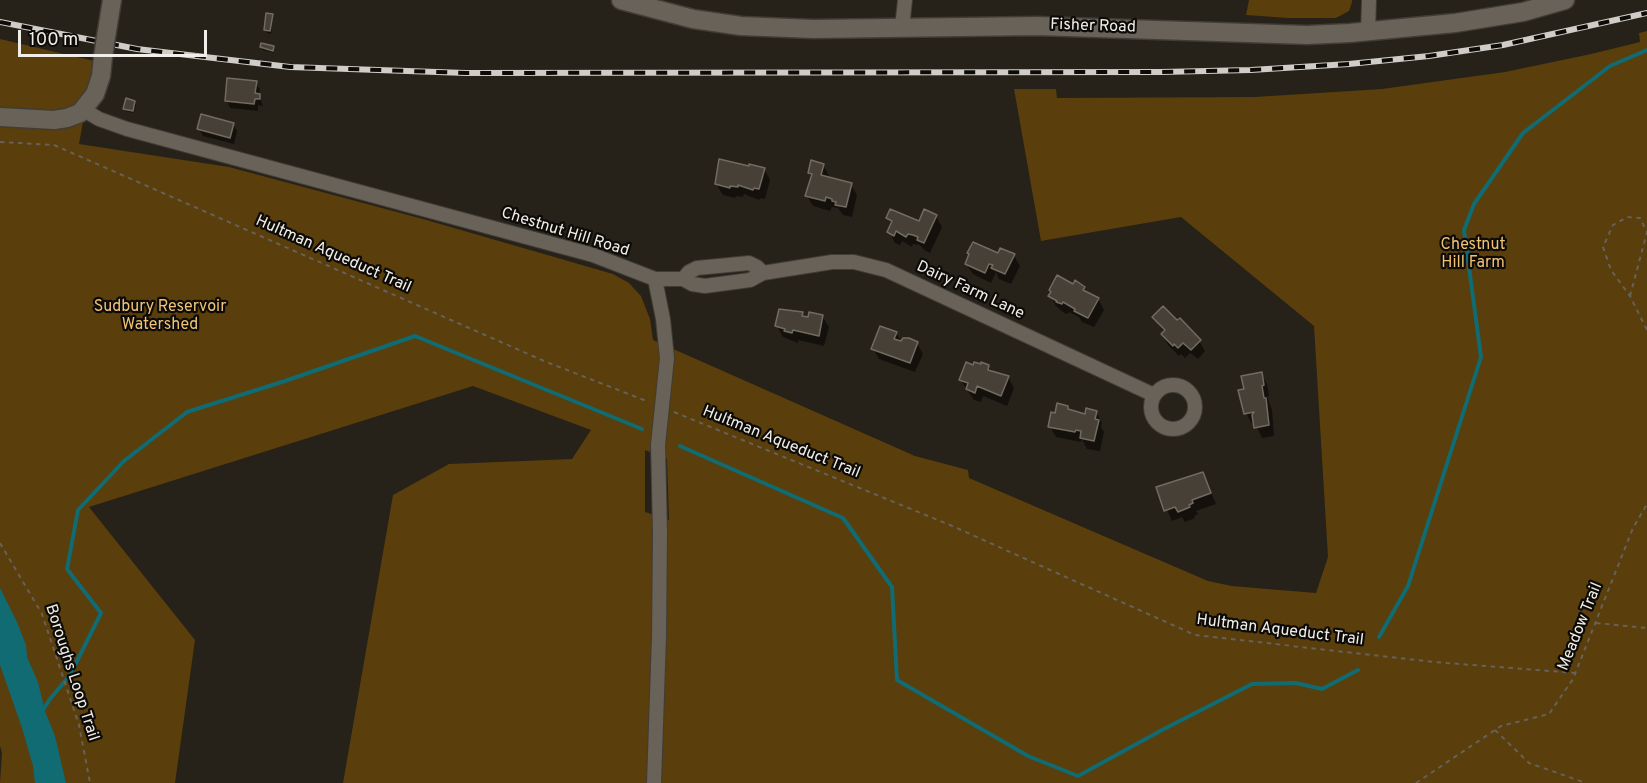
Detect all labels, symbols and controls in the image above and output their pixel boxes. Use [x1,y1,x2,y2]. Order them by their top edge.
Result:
street label: Fisher Road [1050,16,1136,38]
scale bar [21,18,210,56]
text: 100 m [29,29,78,52]
street label: Chestnut Hill Road [499,204,631,262]
street label: Hultman Aqueduct Trail [252,212,414,298]
park label: Chestnut Hill Farm [1441,236,1505,274]
street label: Dairy Farm Lane [913,258,1027,324]
park label: Sudbury Reservoir Watershed [94,298,226,336]
street label: Hultman Aqueduct Trail [699,403,863,483]
street label: Meadow Trail [1555,580,1607,674]
street label: Boroughs Loop Trail [40,602,102,744]
street label: Hultman Aqueduct Trail [1195,611,1365,651]

